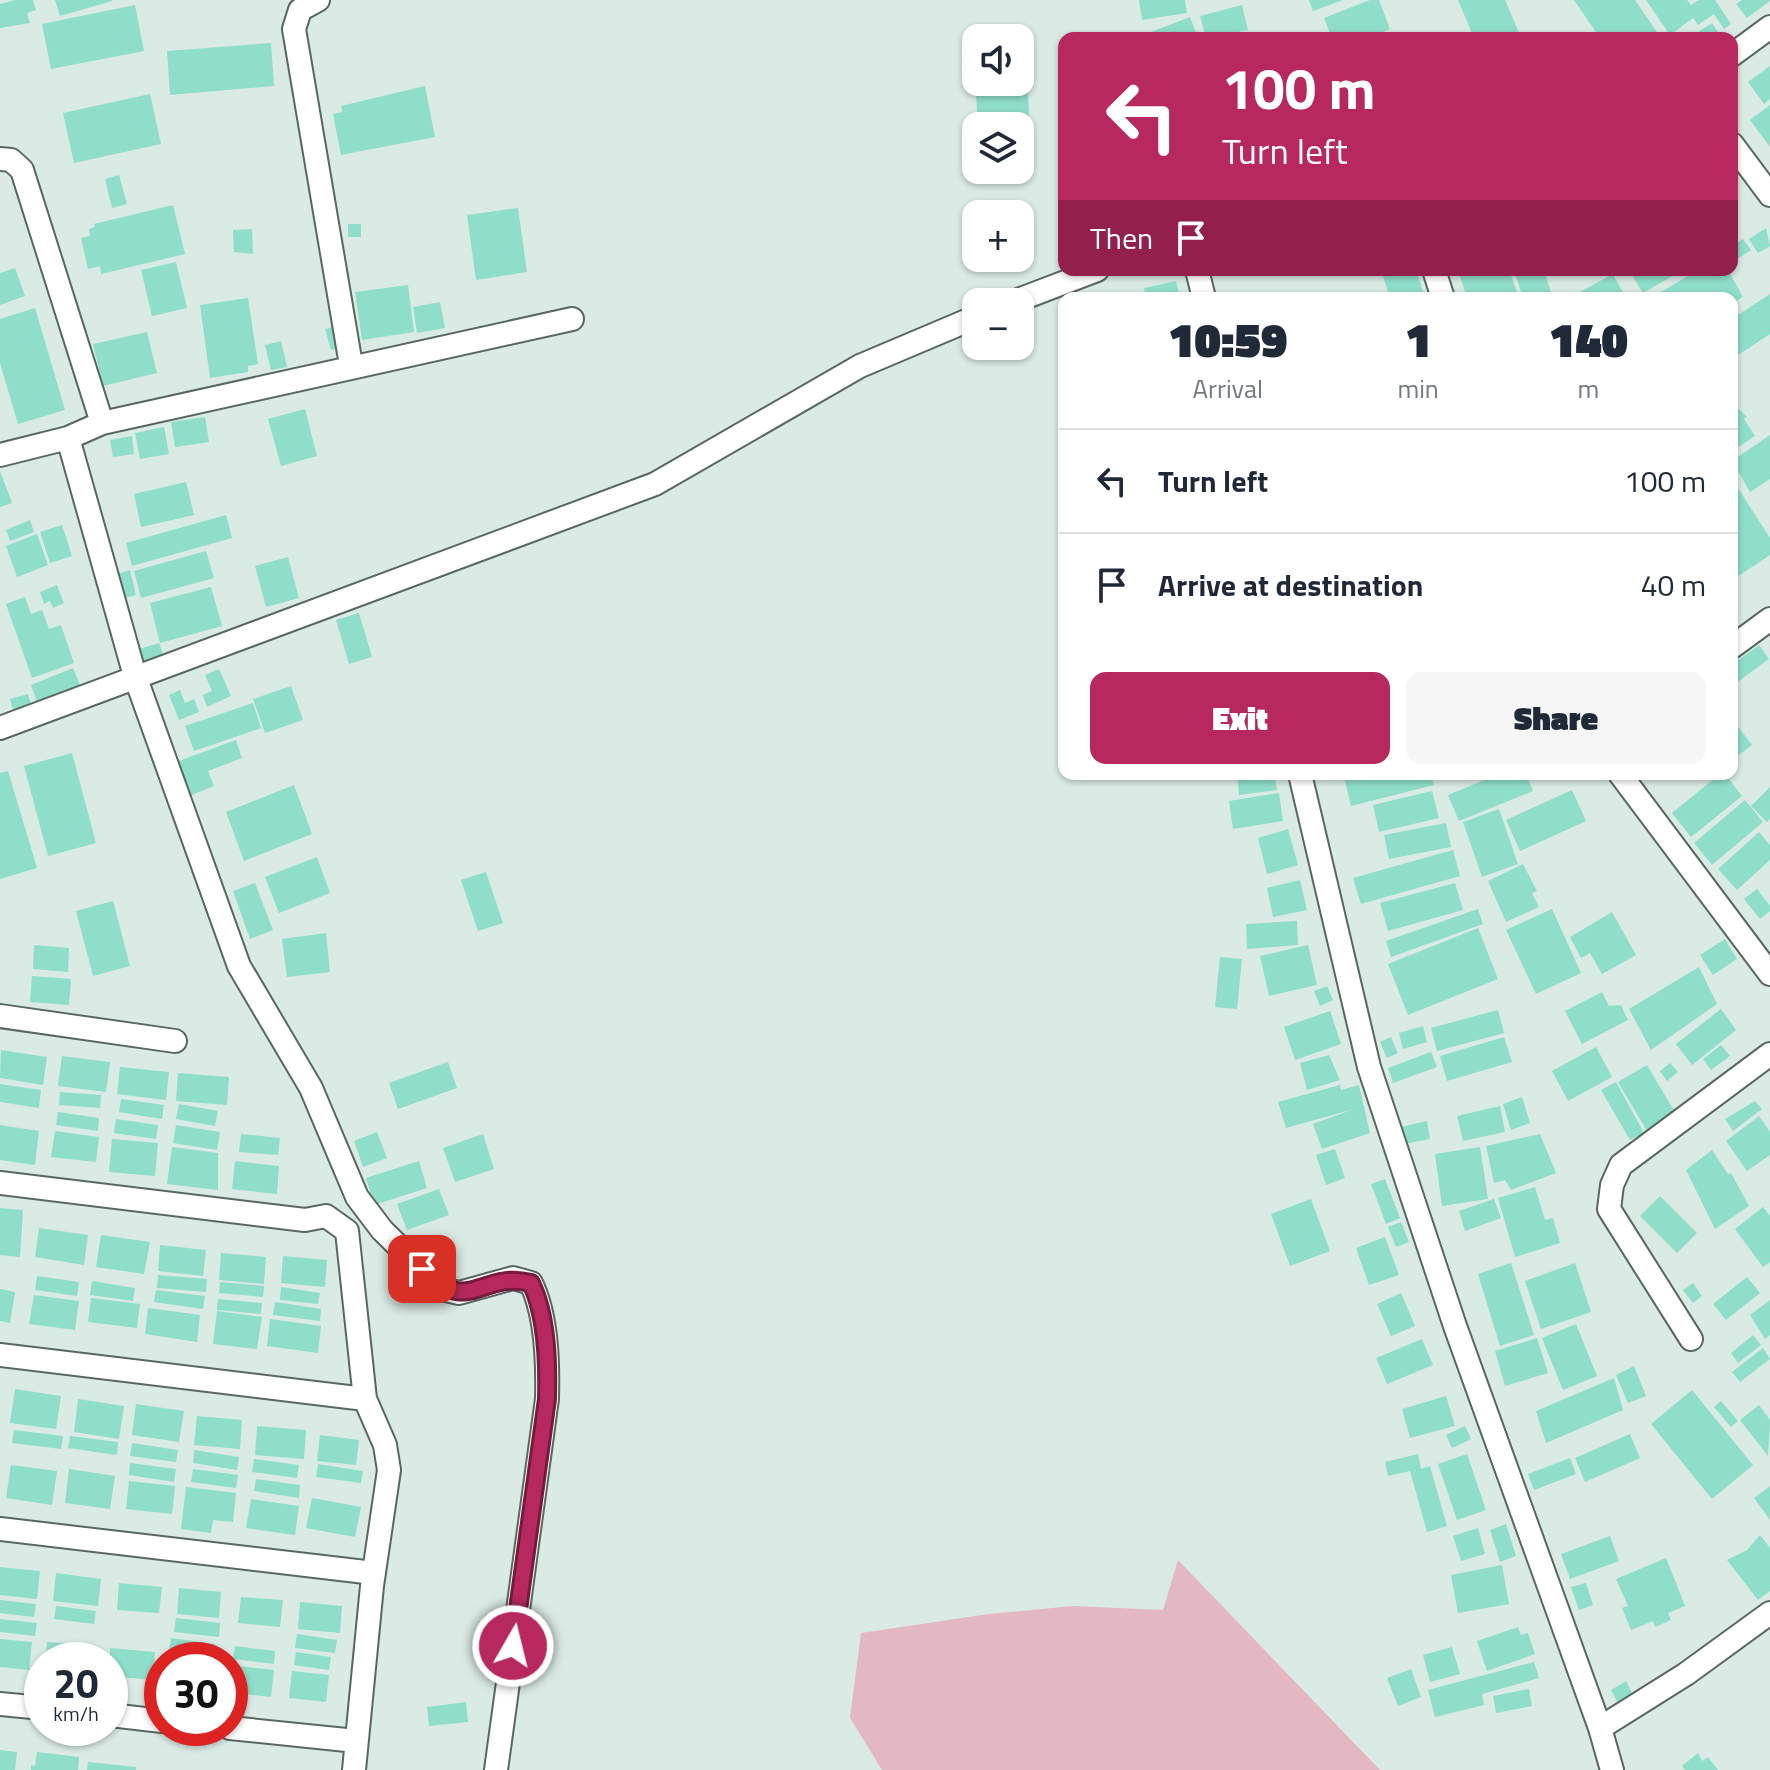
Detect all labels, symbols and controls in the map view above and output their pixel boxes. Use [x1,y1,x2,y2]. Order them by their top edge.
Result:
map controls [962,24,1034,360]
button: sound [962,24,1034,96]
text: 100 m [1222,46,1375,131]
icon: left [1090,64,1194,168]
button: layers [962,112,1034,184]
text: Turn left [1222,123,1348,178]
button: + [962,200,1034,272]
text: Then [1090,215,1153,261]
icon: arrive [1169,216,1213,260]
button: − [962,288,1034,360]
text: 10:59 [1168,303,1287,376]
text: 1 [1405,303,1431,376]
text: 140 [1549,303,1628,376]
text: Arrival [1192,369,1263,408]
text: min [1397,369,1439,408]
text: m [1578,369,1599,408]
text: Turn left [1158,458,1268,504]
text: 100 m [1624,458,1706,504]
icon: left [1090,459,1134,503]
text: Arrive at destination [1158,562,1423,608]
text: 40 m [1641,562,1706,608]
icon: arrive [1090,563,1134,607]
button: Exit [1090,672,1390,764]
button: Share [1406,672,1706,764]
pin [388,1235,456,1303]
icon: arrive [400,1247,444,1291]
position arrow [471,1604,555,1688]
speed limit sign: 30 [144,1642,248,1746]
text: 20 [54,1653,98,1714]
text: km/h [53,1698,99,1729]

